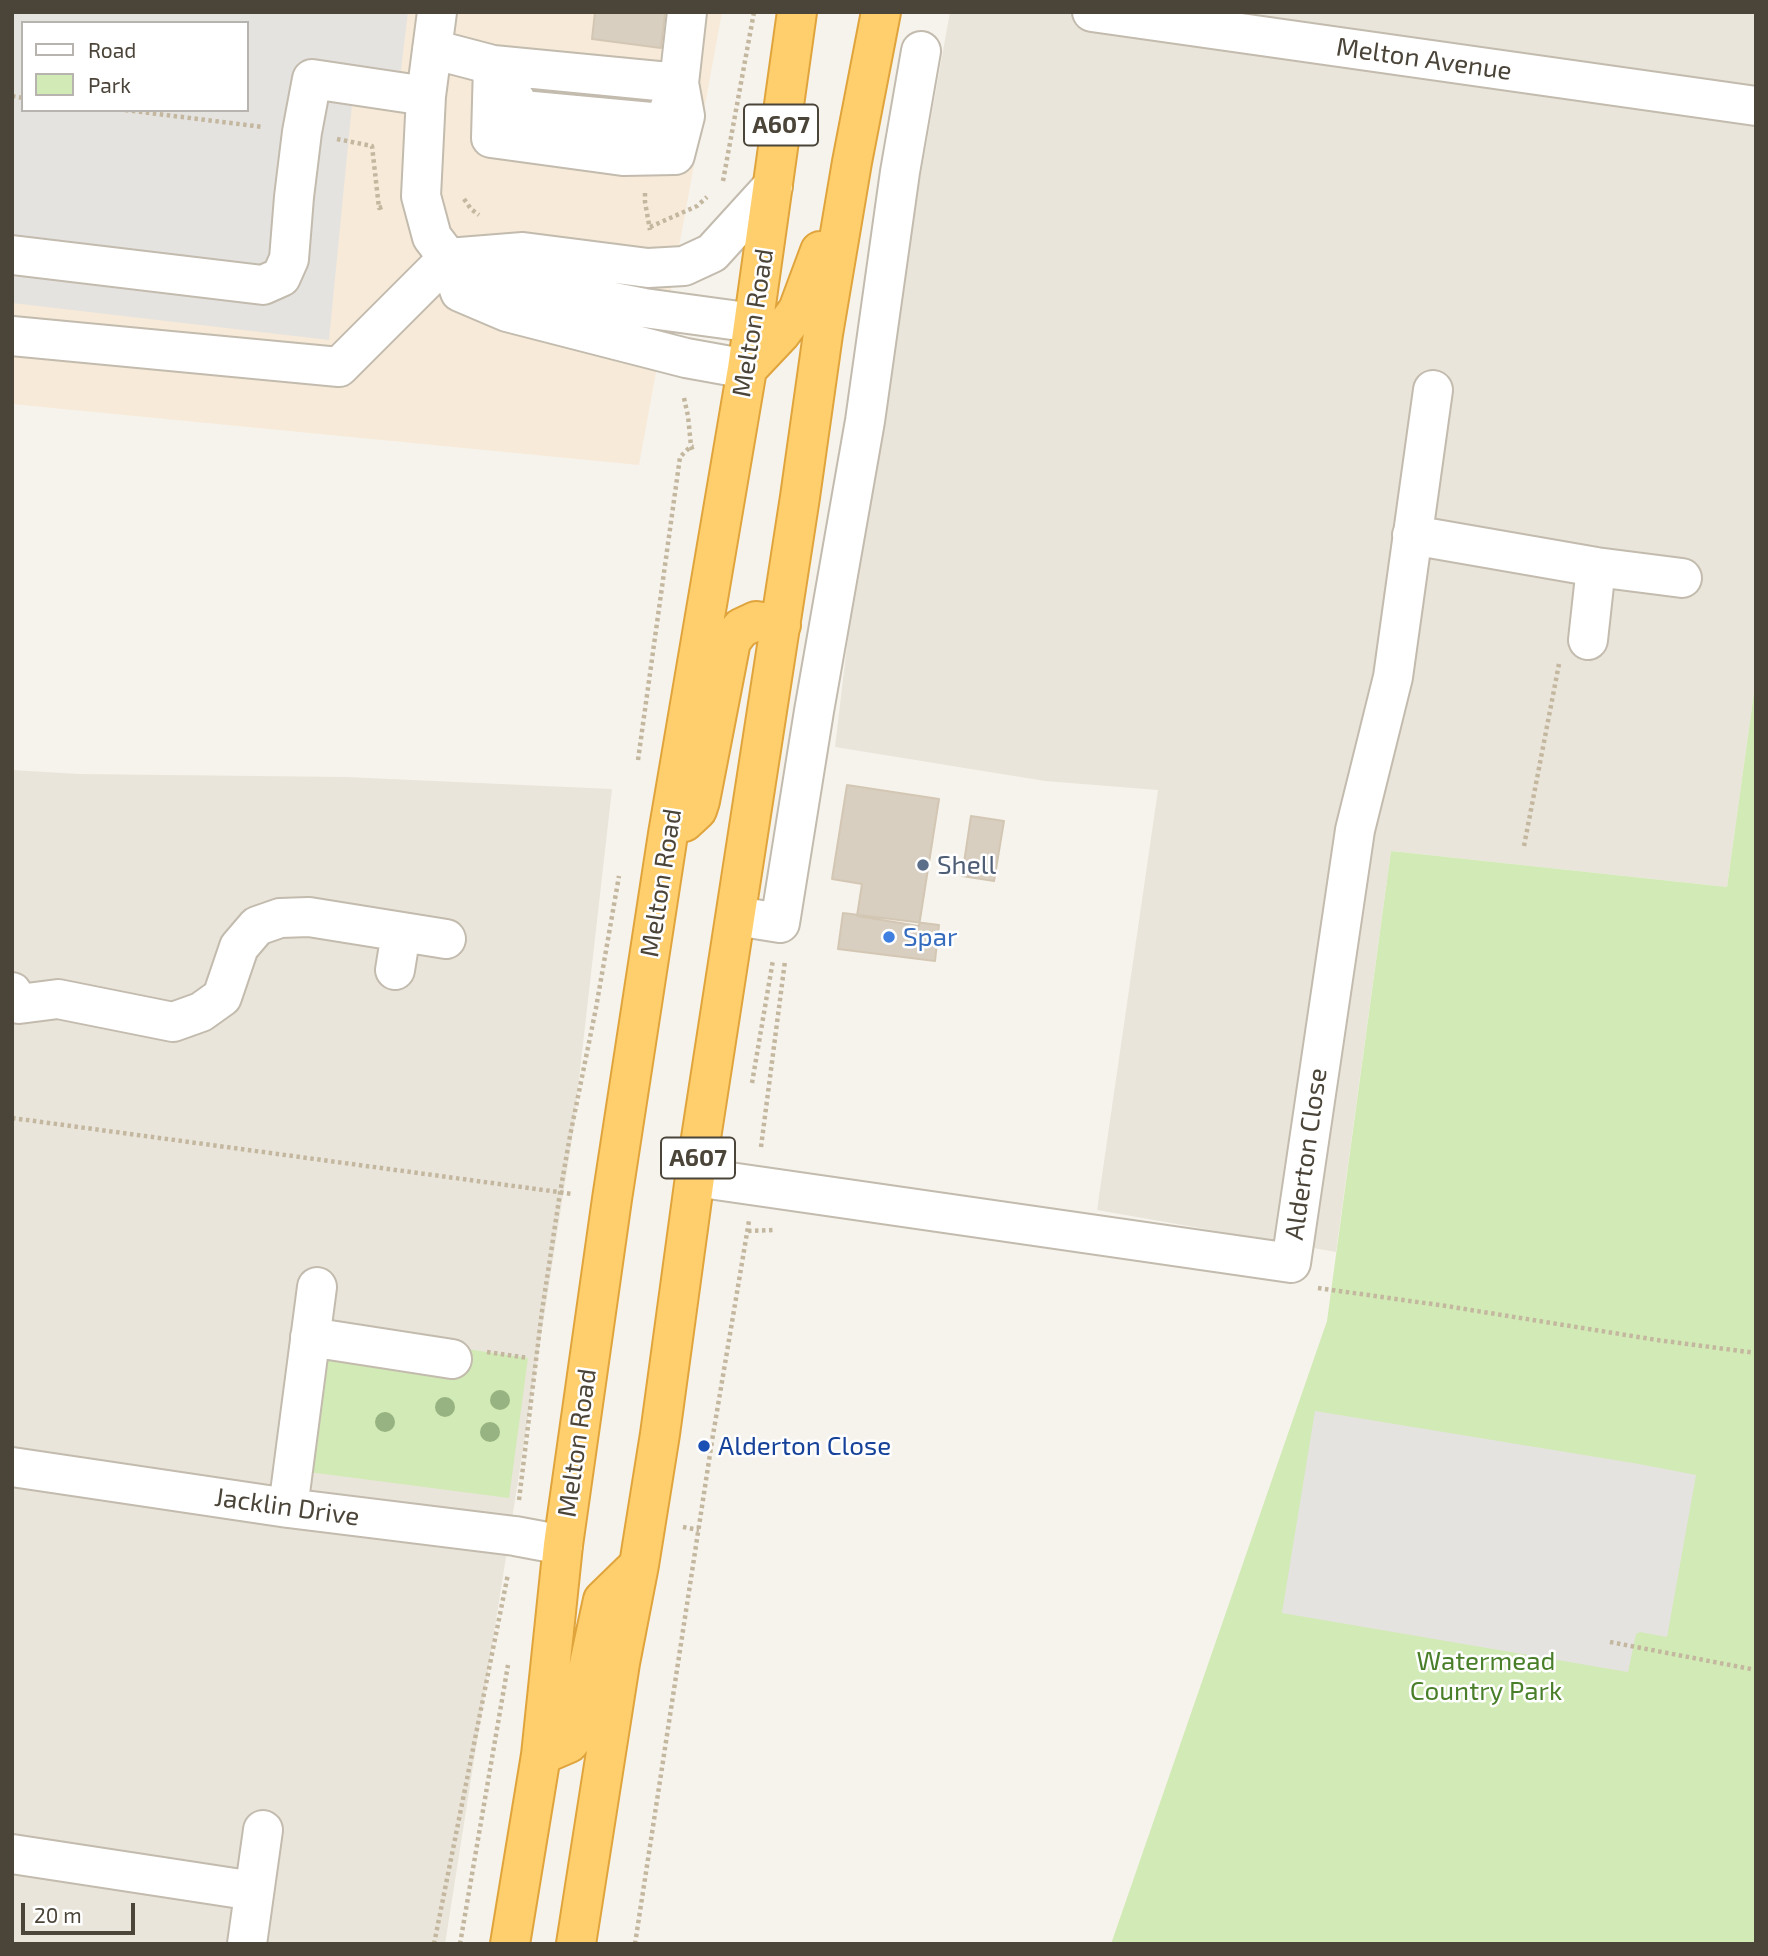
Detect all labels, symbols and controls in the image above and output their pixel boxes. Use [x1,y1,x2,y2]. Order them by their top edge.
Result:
legend [21,21,248,112]
street label: Melton Avenue [1334,31,1514,87]
text: Road [88,37,136,62]
text: Park [88,72,131,97]
road number: A607 [744,104,818,146]
street label: Melton Road [726,247,780,399]
street label: Melton Road [634,807,688,959]
place label: Shell [937,849,996,881]
marker: Shell [915,857,931,873]
place label: Spar [903,921,957,953]
marker: Spar [881,929,897,945]
street label: Alderton Close [1278,1066,1334,1242]
road number: A607 [661,1138,735,1178]
street label: Melton Road [551,1367,603,1519]
place label: Alderton Close [718,1430,891,1462]
marker: Alderton Close [696,1438,712,1454]
street label: Jacklin Drive [213,1481,361,1533]
park label: Watermead Country Park [1410,1645,1562,1706]
scale bar [24,1890,138,1934]
text: 20 m [34,1902,82,1927]

